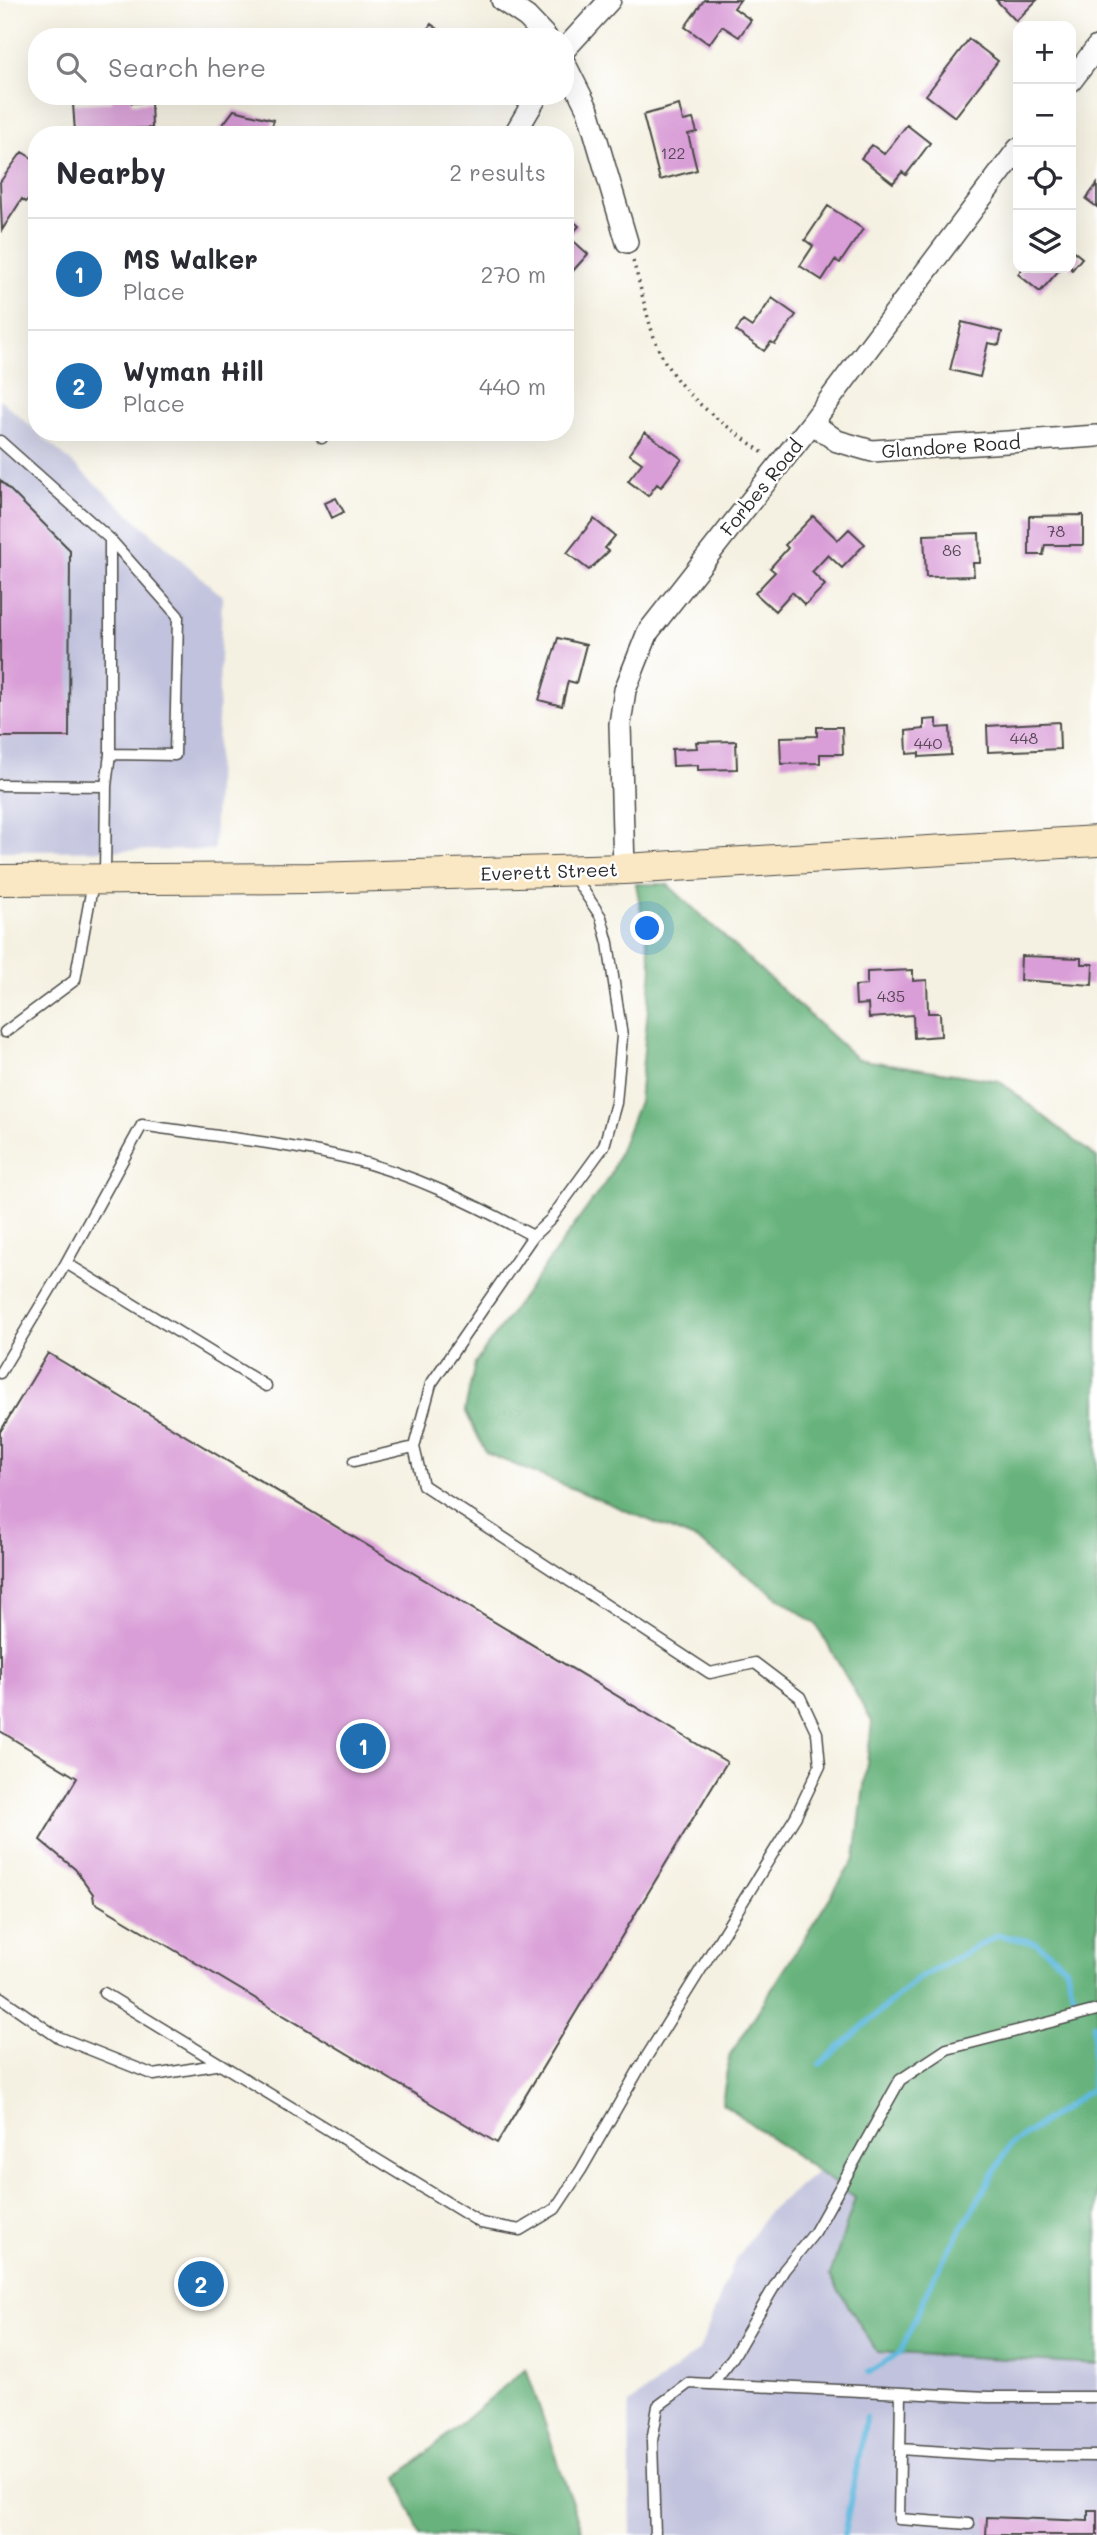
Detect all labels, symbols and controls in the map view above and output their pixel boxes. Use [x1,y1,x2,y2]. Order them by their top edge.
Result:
map controls [1013,21,1076,273]
button: + [1013,21,1076,84]
search box [28,28,574,105]
icon: search [52,48,90,86]
text: Search here [108,50,266,84]
button: − [1013,84,1076,147]
house number: 122 [661,142,685,163]
button: locate [1013,147,1076,210]
text: Nearby [56,152,166,192]
text: 2 results [449,157,546,187]
button: layers [1013,210,1076,273]
text: MS Walker [123,242,258,276]
text: 1 [74,259,84,289]
text: 270 m [481,259,546,289]
text: Place [123,276,185,306]
text: Wyman Hill [123,354,264,388]
text: 2 [73,371,85,401]
text: 440 m [479,371,546,401]
text: Place [123,388,185,418]
street label: Glandore Road [881,429,1021,463]
street label: Forbes Road [714,433,808,541]
house number: 78 [1047,520,1066,541]
house number: 86 [942,539,962,560]
house number: 448 [1010,727,1039,748]
house number: 440 [914,732,942,753]
street label: Everett Street [480,856,618,886]
your location [630,911,664,945]
house number: 435 [877,985,905,1006]
pin: 1 [340,1720,386,1772]
pin: 2 [178,2258,224,2310]

